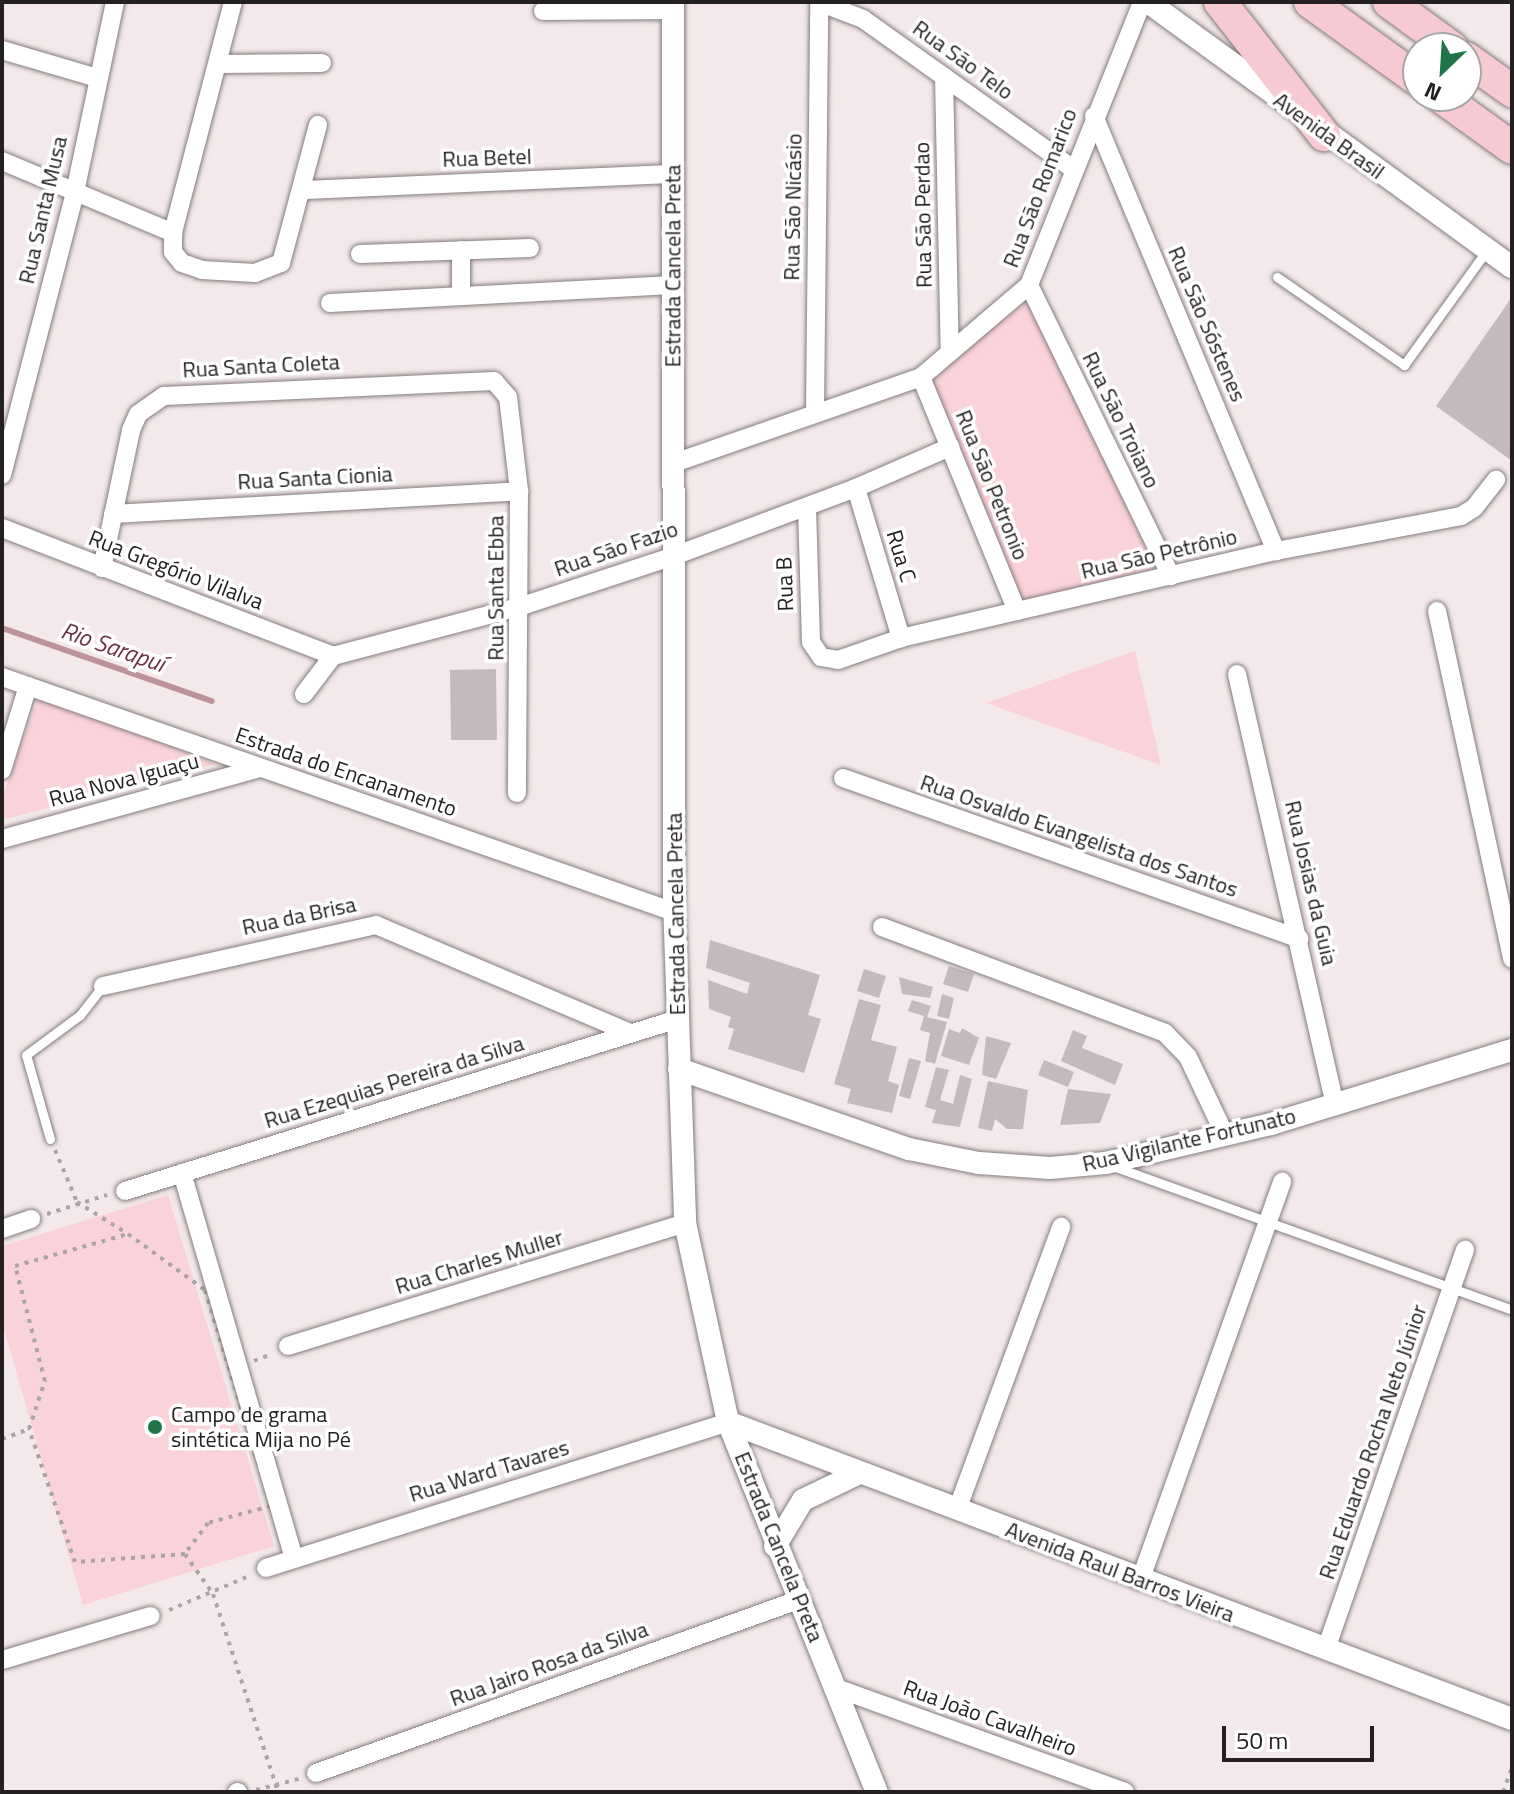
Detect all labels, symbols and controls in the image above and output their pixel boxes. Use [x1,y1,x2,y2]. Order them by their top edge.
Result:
street label: Rua São Telo [908,15,1018,105]
north arrow [1402,32,1482,112]
text: N [1419,73,1447,111]
street label: Avenida Brasil [1268,87,1390,185]
street label: Rua São Romarico [998,105,1082,271]
street label: Rua São Nicásio [779,133,807,281]
street label: Rua Santa Musa [13,134,73,286]
street label: Rua São Perdao [909,142,937,288]
street label: Rua Betel [442,143,532,173]
street label: Estrada Cancela Preta [660,165,686,367]
street label: Rua São Sóstenes [1162,242,1252,406]
street label: Rua São Troiano [1077,348,1165,492]
street label: Rua Santa Coleta [182,349,340,383]
street label: Rua São Petronio [950,406,1034,564]
street label: Rua Santa Cionia [237,461,393,495]
street label: Rua Santa Ebba [483,515,509,661]
street label: Rua São Fazio [551,516,681,582]
street label: Rua São Petrônio [1078,523,1240,585]
street label: Rua Gregório Vilalva [85,525,267,615]
street label: Rua C [881,527,921,585]
street label: Rua B [771,556,799,612]
water label: Rio Sarapuí [57,616,169,678]
street label: Estrada do Encanamento [232,722,460,822]
street label: Rua Nova Iguaçu [46,747,202,813]
street label: Rua Osvaldo Evangelista dos Santos [917,769,1241,903]
street label: Rua Josias da Guia [1279,798,1343,968]
street label: Estrada Cancela Preta [661,812,691,1016]
street label: Rua da Brisa [240,891,358,941]
street label: Rua Ezequias Pereira da Silva [261,1030,527,1134]
street label: Rua Vigilante Fortunato [1080,1103,1298,1177]
street label: Rua Charles Muller [392,1224,566,1300]
street label: Rua Eduardo Rocha Neto Júnior [1313,1301,1433,1583]
place label: Campo de grama sintética Mija no Pé [171,1401,351,1452]
marker: Campo de grama sintética Mija no Pé [146,1418,164,1436]
street label: Rua Ward Tavares [406,1434,572,1508]
street label: Estrada Cancela Preta [729,1448,829,1646]
street label: Avenida Raul Barros Vieira [1002,1516,1238,1628]
street label: Rua Jairo Rosa da Silva [446,1616,652,1712]
street label: Rua João Cavalheiro [900,1674,1080,1762]
scale bar [1226,1710,1378,1760]
text: 50 m [1236,1722,1288,1758]

